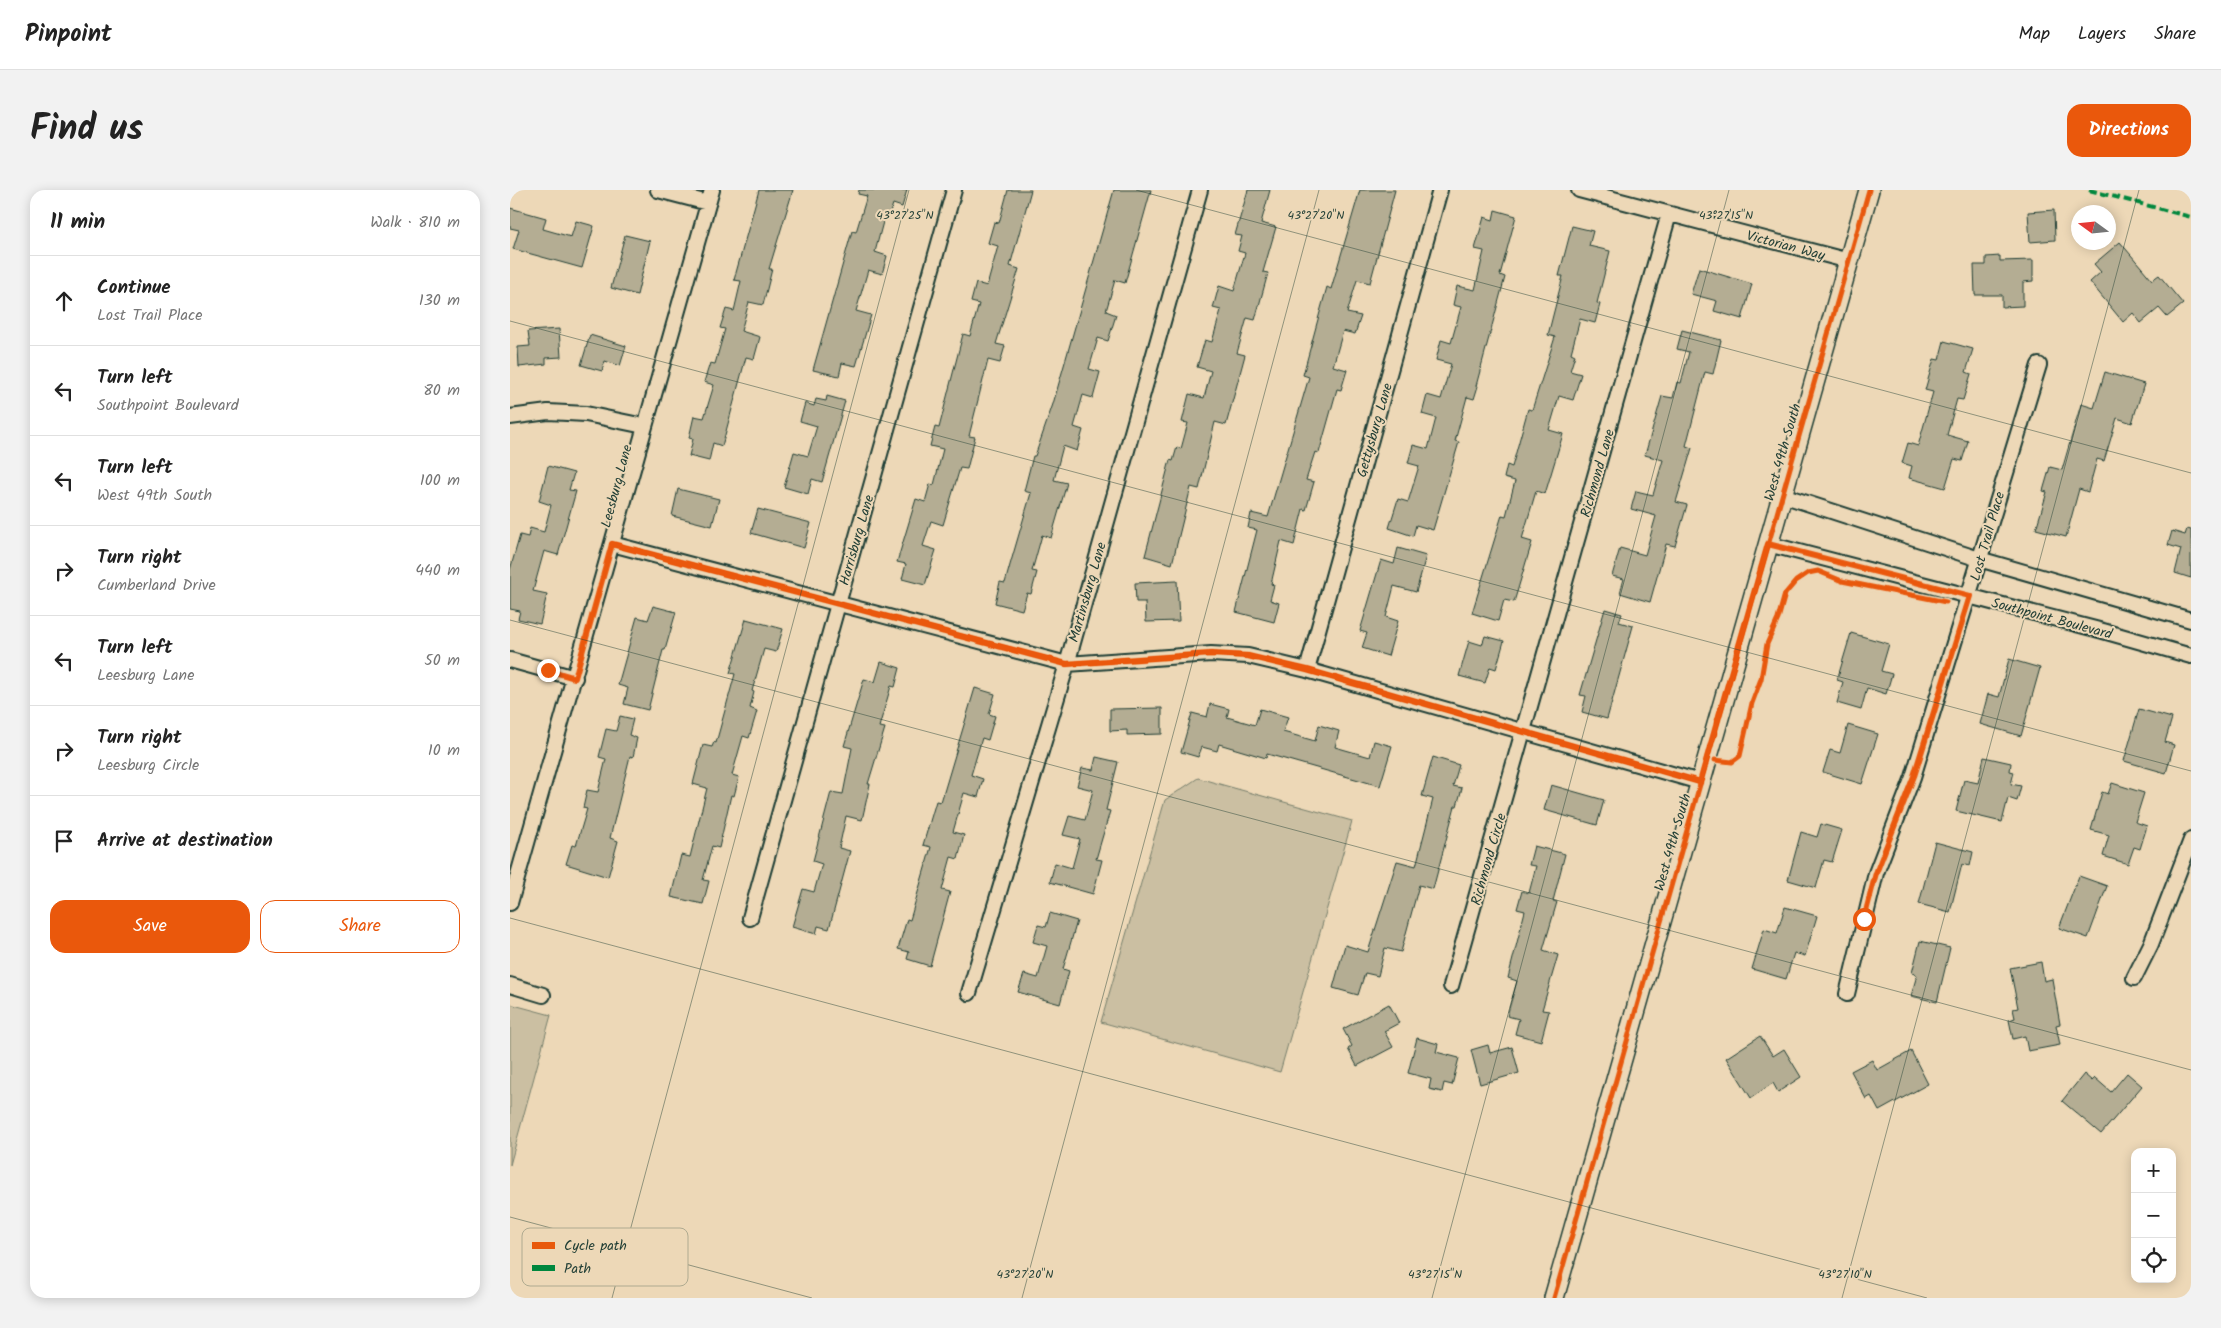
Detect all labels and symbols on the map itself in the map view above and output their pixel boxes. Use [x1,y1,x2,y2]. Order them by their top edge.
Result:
north arrow [2071,205,2116,250]
text: 43°27'25"N [876,206,934,225]
text: 43°27'20"N [1288,206,1344,225]
text: 43°27'15"N [1699,206,1753,225]
street label: Victorian Way [1744,225,1828,267]
street label: Gettysburg Lane [1351,380,1399,480]
street label: West 49th South [1758,401,1807,504]
street label: Richmond Lane [1575,426,1621,520]
street label: Leesburg Lane [595,442,639,530]
street label: Lost Trail Place [1965,488,2011,584]
street label: Harrisburg Lane [834,492,881,588]
street label: Martinsburg Lane [1063,539,1113,645]
street label: Southpoint Boulevard [1989,592,2116,646]
route end [537,659,560,682]
street label: West 49th South [1648,791,1697,894]
street label: Richmond Circle [1465,810,1513,908]
route start [1853,908,1876,931]
legend [522,1228,688,1286]
text: Cycle path [564,1235,627,1257]
text: Path [564,1258,591,1280]
text: 43°27'20"N [997,1265,1053,1284]
text: 43°27'15"N [1408,1265,1462,1284]
text: 43°27'10"N [1818,1265,1872,1284]

